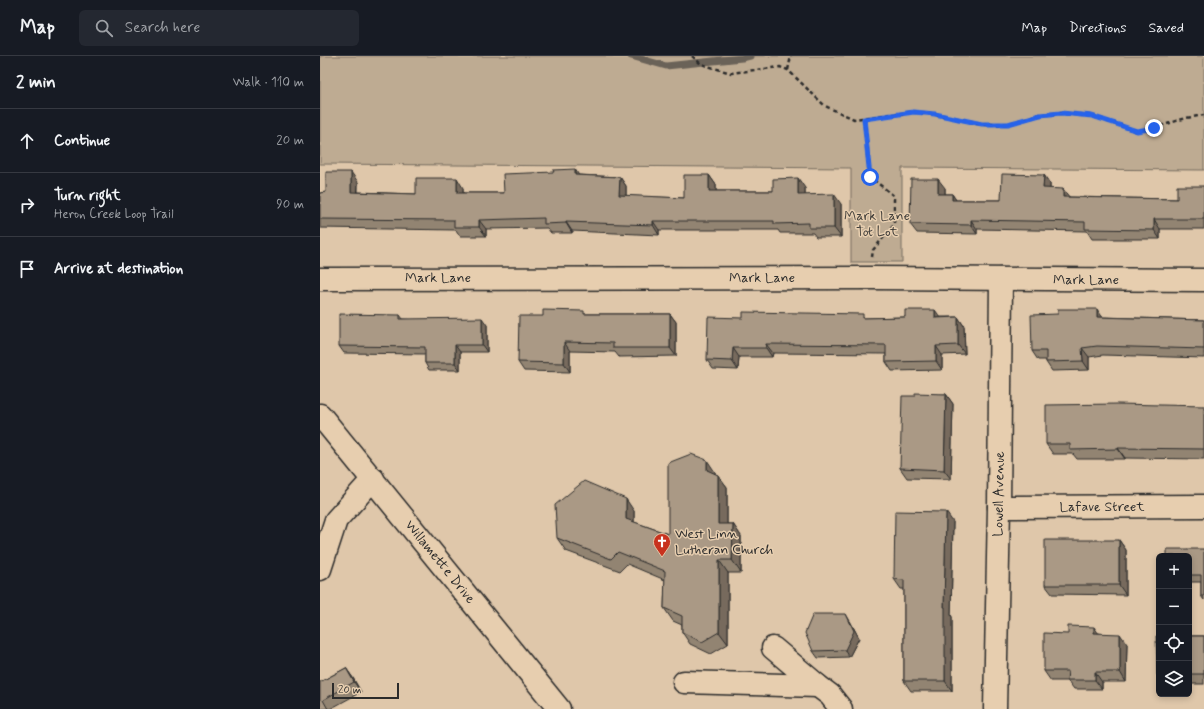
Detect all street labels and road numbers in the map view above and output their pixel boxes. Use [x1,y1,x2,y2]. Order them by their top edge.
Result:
street label: Mark Lane [405,269,471,287]
street label: Mark Lane [729,269,795,287]
street label: Mark Lane [1053,271,1119,289]
street label: Lowell Avenue [989,451,1009,537]
street label: Lafave Street [1059,498,1145,516]
street label: Willamette Drive [401,517,479,608]

